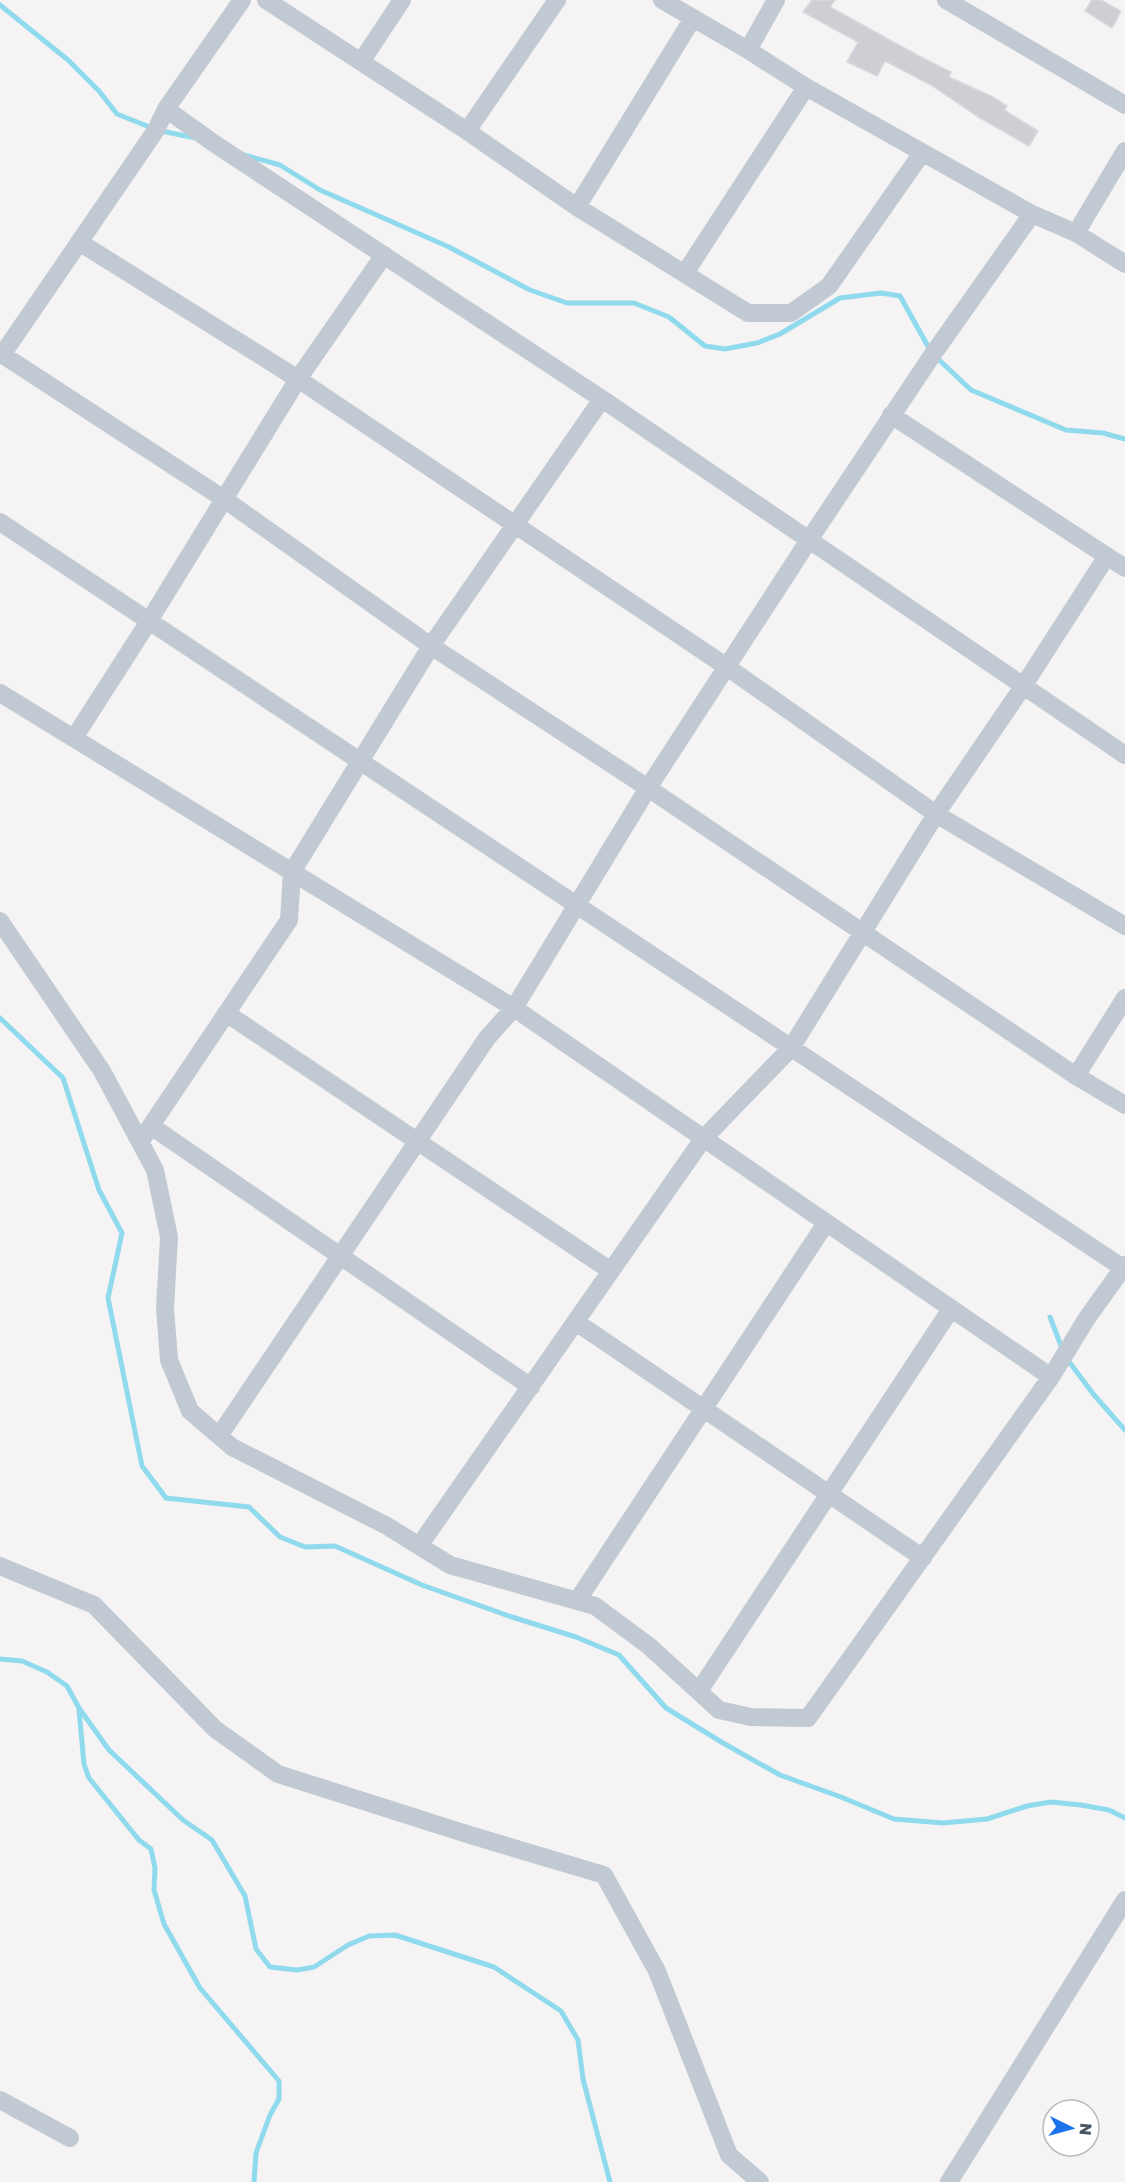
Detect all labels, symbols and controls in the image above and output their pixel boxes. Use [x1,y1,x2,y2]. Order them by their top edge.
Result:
north arrow [1041,2098,1101,2158]
text: N [1075,2122,1096,2136]

